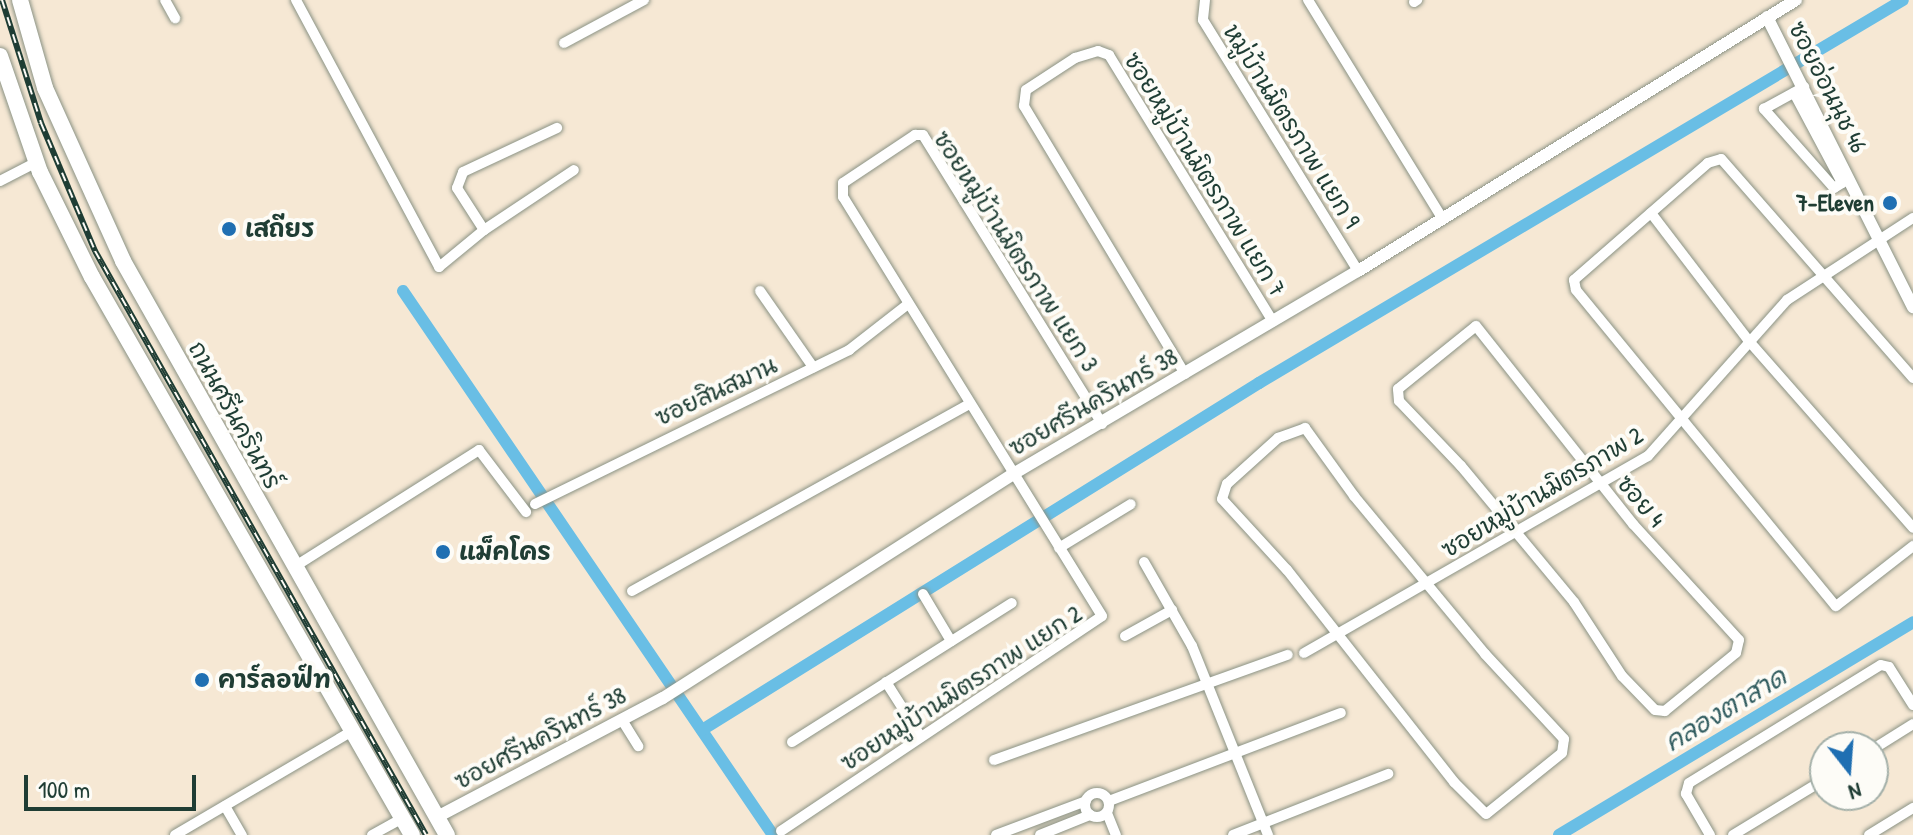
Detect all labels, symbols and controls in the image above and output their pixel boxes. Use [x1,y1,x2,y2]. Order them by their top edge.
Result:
street label: ซอยอ่อนนุช 46 [1783,17,1873,157]
street label: หมู่บ้านมิตรภาพ แยก 9 [1218,19,1366,233]
street label: ซอยหมู่บ้านมิตรภาพ แยก 7 [1118,47,1292,301]
street label: ซอยหมู่บ้านมิตรภาพ แยก 3 [927,125,1105,377]
place label: 7-Eleven [1796,189,1874,217]
marker: 7-Eleven [1881,194,1899,212]
place label: เสถียร [245,215,314,243]
marker: เสถียร [220,220,238,238]
street label: ถนนศรีนครินทร์ [183,336,287,494]
street label: ซอยศรีนครินทร์ 38 [1003,342,1183,462]
street label: ซอยสินสมาน [650,350,782,432]
street label: ซอยหมู่บ้านมิตรภาพ 2 [1436,421,1648,563]
street label: ซอย 4 [1611,469,1671,533]
place label: แม็คโคร [459,538,551,566]
marker: แม็คโคร [434,543,452,561]
street label: ซอยหมู่บ้านมิตรภาพ แยก 2 [835,599,1087,777]
water label: คลองตาสาด [1659,661,1791,757]
place label: คาร์ลอฟ์ท [218,666,331,694]
marker: คาร์ลอฟ์ท [193,671,211,689]
street label: ซอยศรีนครินทร์ 38 [449,681,631,795]
north arrow [1809,731,1889,811]
scale bar [28,759,200,809]
text: 100 m [38,773,90,805]
text: N [1845,776,1865,808]

